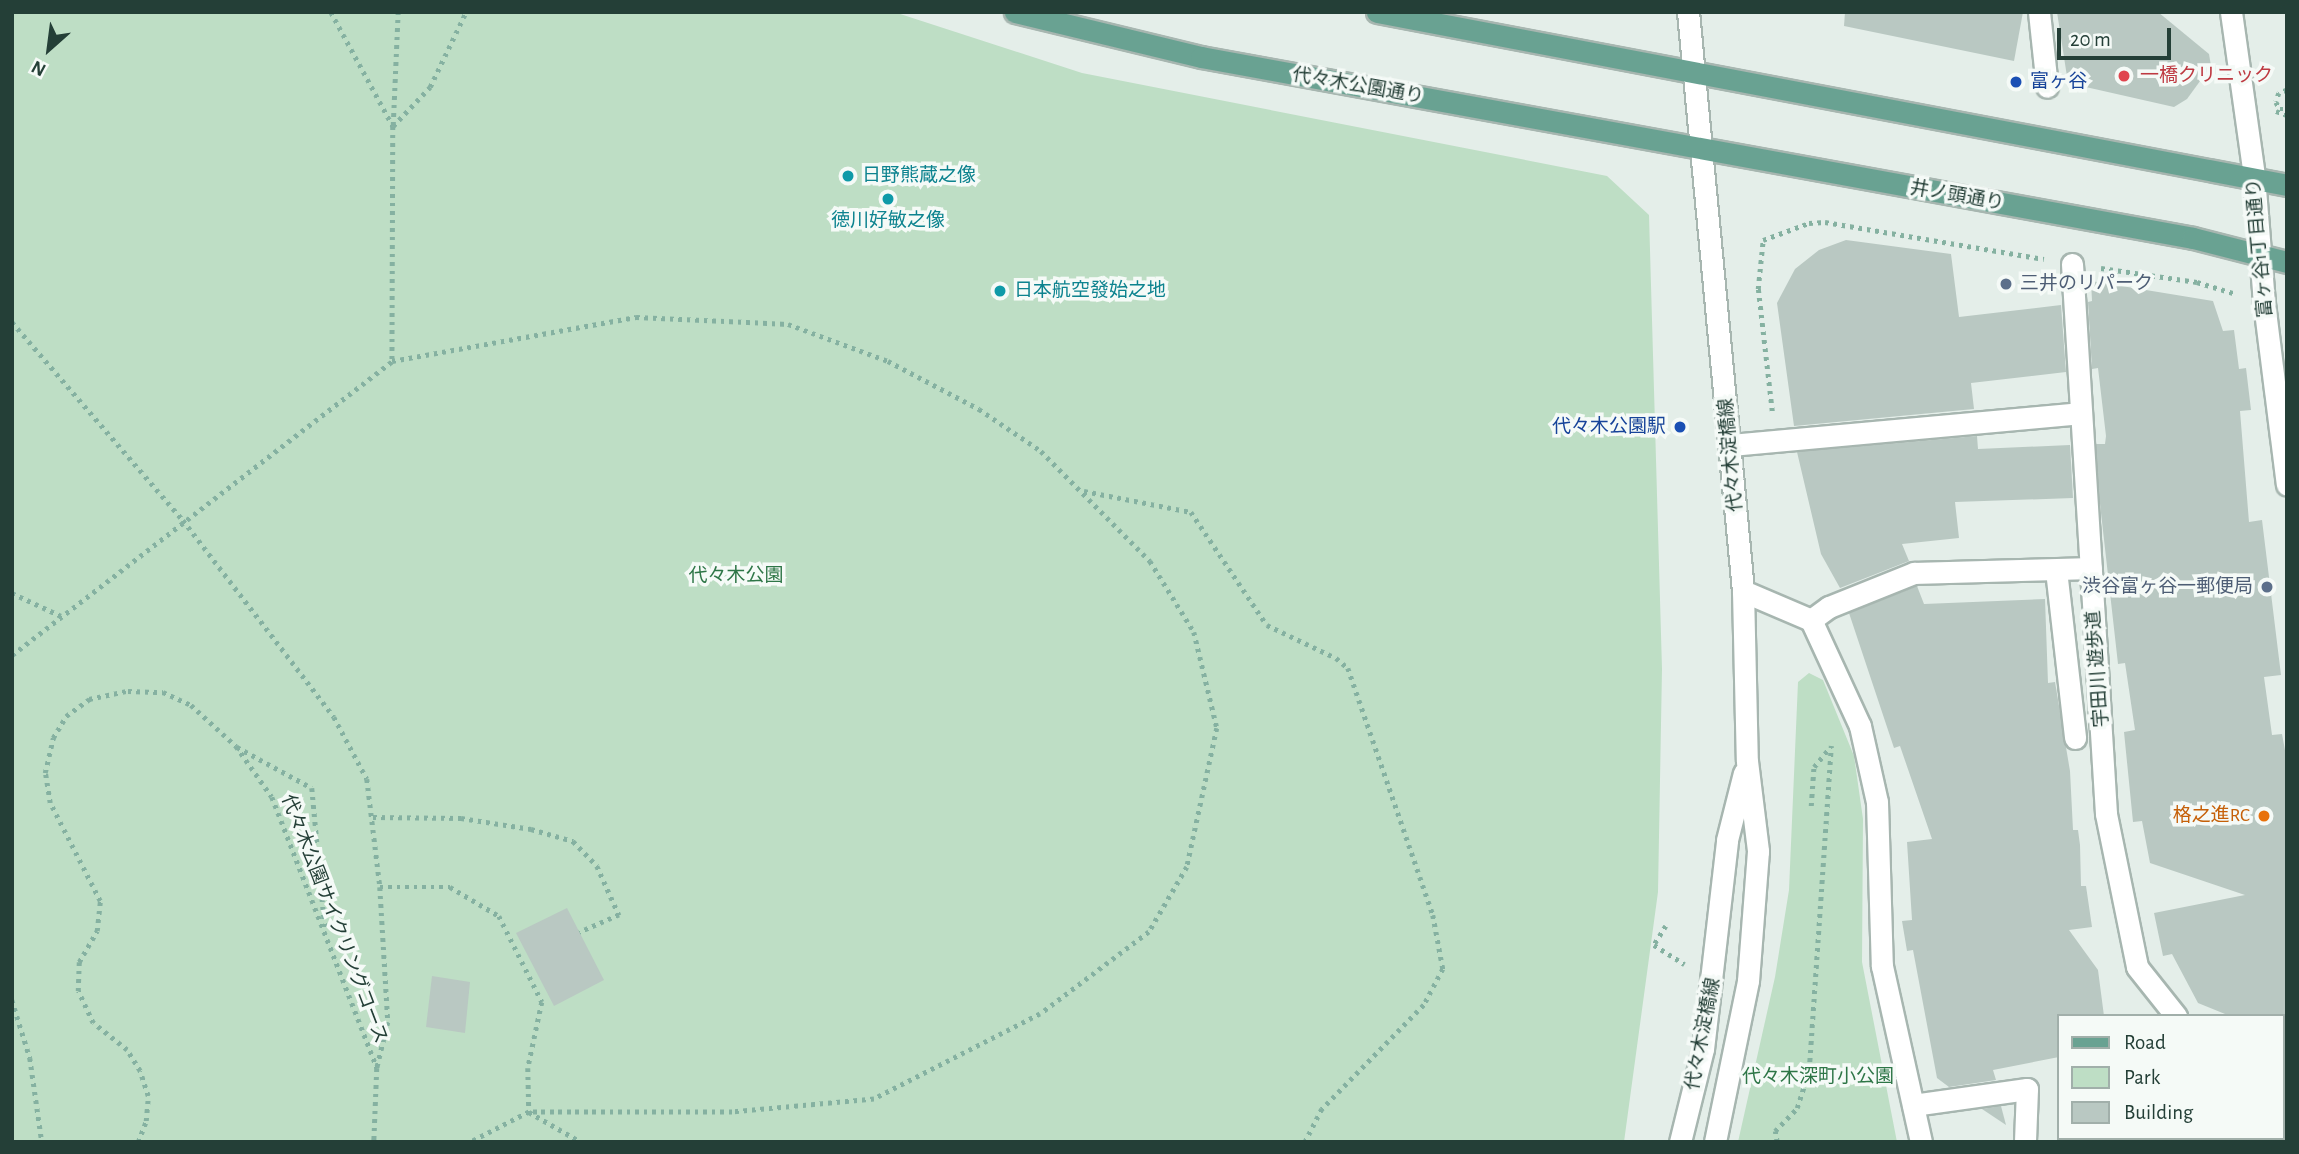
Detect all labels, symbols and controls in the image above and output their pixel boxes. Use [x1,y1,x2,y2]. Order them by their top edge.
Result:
north arrow [14,14,84,84]
scale bar [2061,14,2175,58]
text: 20 m [2070,29,2111,50]
text: N [29,56,49,79]
street label: 代々木公園通り [1291,63,1425,109]
place label: 一橋クリニック [2140,65,2273,87]
marker: 一橋クリニック [2114,66,2134,86]
place label: 富ヶ谷 [2030,71,2087,93]
marker: 富ヶ谷 [2008,74,2024,90]
place label: 日野熊蔵之像 [862,165,976,187]
marker: 日野熊蔵之像 [840,168,856,184]
street label: 井ノ頭通り [1908,177,2006,215]
street label: 富ヶ谷1丁目通り [2243,178,2277,318]
marker: 徳川好敏之像 [880,191,896,207]
place label: 徳川好敏之像 [831,210,945,232]
place label: 三井のリパーク [2020,273,2153,295]
marker: 三井のリパーク [1998,276,2014,292]
place label: 日本航空發始之地 [1014,280,1166,302]
marker: 日本航空發始之地 [992,283,1008,299]
street label: 代々木淀橋線 [1715,397,1747,513]
place label: 代々木公園駅 [1552,416,1666,438]
marker: 代々木公園駅 [1672,419,1688,435]
park label: 代々木公園 [689,565,783,587]
place label: 渋谷富ヶ谷一郵便局 [2082,576,2253,598]
marker: 渋谷富ヶ谷一郵便局 [2259,579,2275,595]
street label: 宇田川 遊歩道 [2083,610,2113,728]
street label: 代々木公園サイクリングコース [276,791,392,1047]
place label: 格之進RC [2173,805,2250,827]
marker: 格之進RC [2256,808,2272,824]
street label: 代々木淀橋線 [1681,976,1725,1092]
legend [2058,1014,2285,1140]
text: Road [2124,1032,2166,1053]
park label: 代々木深町小公園 [1742,1066,1894,1088]
text: Park [2124,1067,2160,1088]
text: Building [2124,1102,2193,1123]

